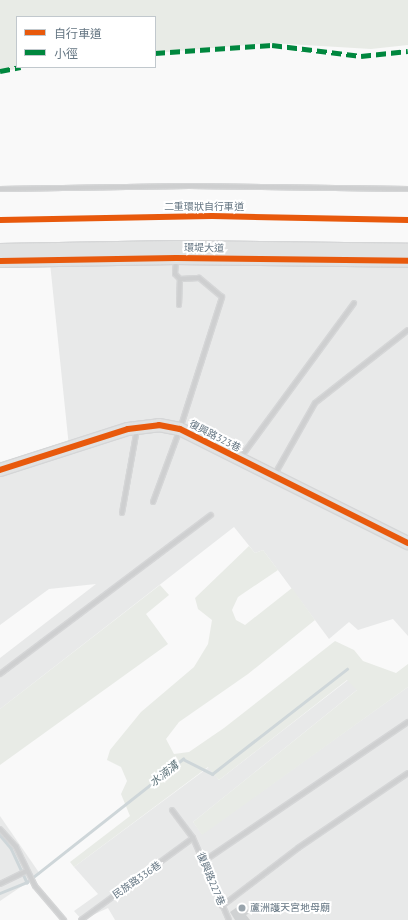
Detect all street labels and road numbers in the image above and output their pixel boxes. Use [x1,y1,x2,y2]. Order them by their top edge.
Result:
street label: 二重環狀自行車道 [164,201,244,213]
street label: 環堤大道 [184,242,224,254]
street label: 復興路323巷 [187,418,243,454]
street label: 復興路227巷 [194,851,228,907]
street label: 民族路336巷 [110,859,164,901]

